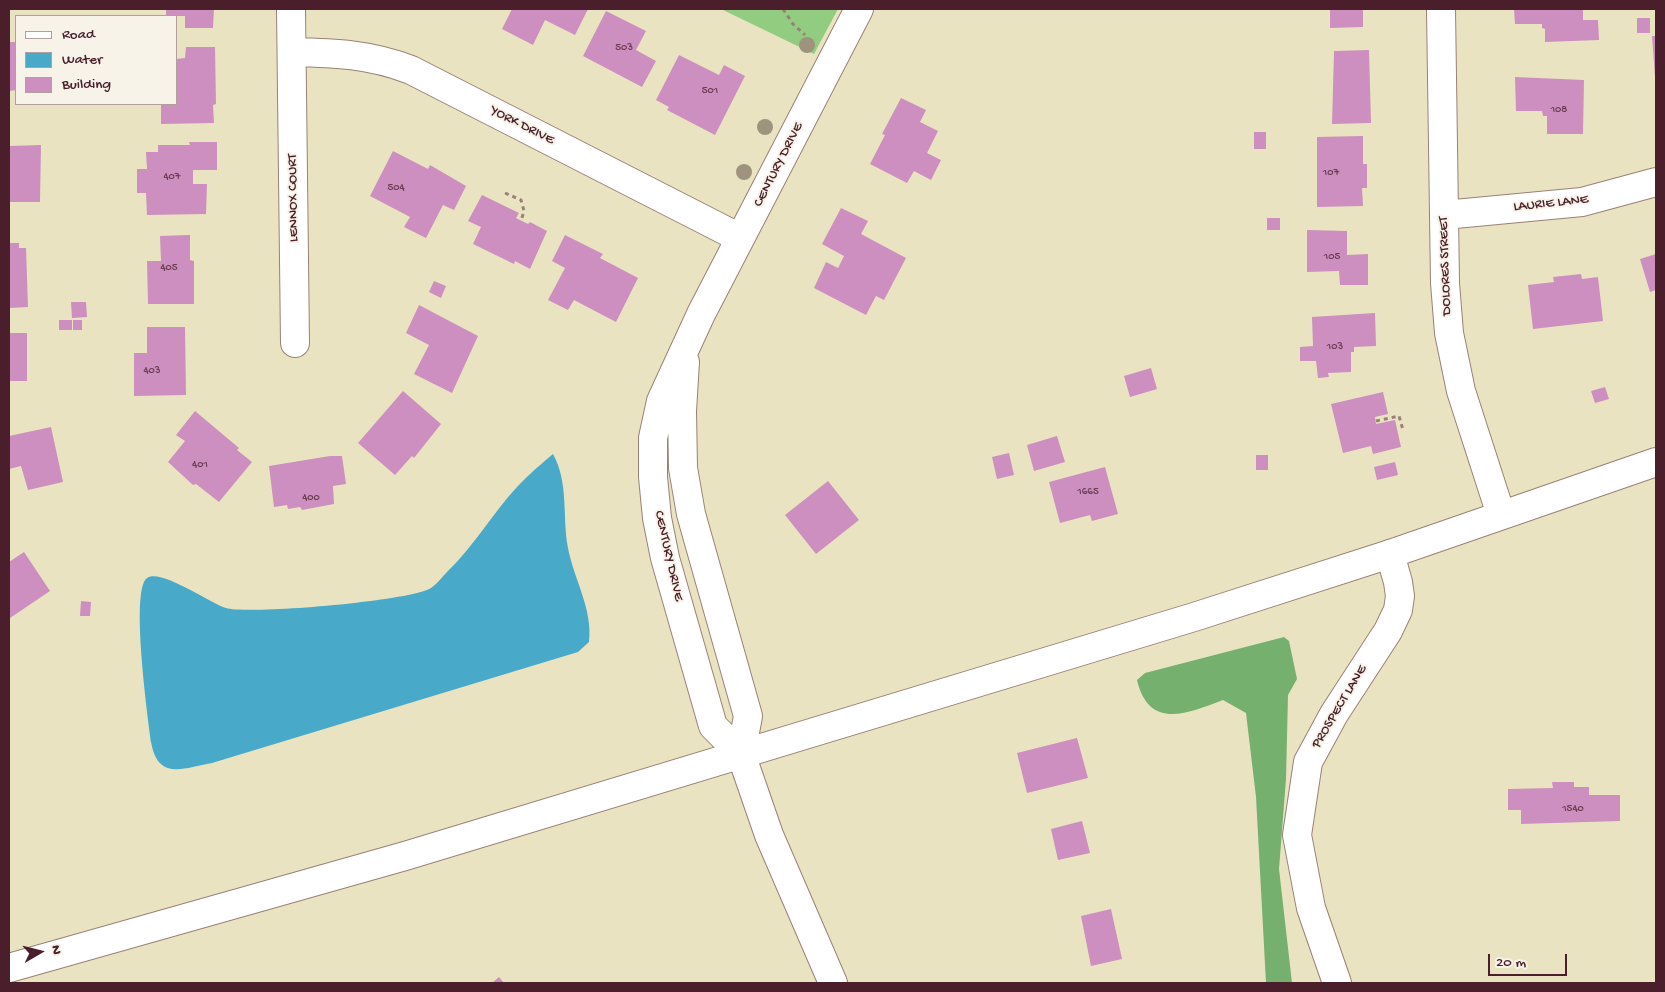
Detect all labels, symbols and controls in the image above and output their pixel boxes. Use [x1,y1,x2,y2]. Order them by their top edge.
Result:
legend [15,15,178,105]
text: Road [62,26,95,44]
house number: 503 [615,41,633,55]
text: Water [62,51,102,69]
text: Building [62,76,111,94]
house number: 501 [702,84,718,98]
street label: YORK DRIVE [487,103,557,149]
house number: 108 [1551,103,1567,117]
street label: CENTURY DRIVE [751,120,807,210]
street label: LENNOX COURT [285,154,303,242]
house number: 107 [1323,166,1339,180]
house number: 407 [163,170,181,184]
house number: 504 [387,181,405,195]
street label: LAURIE LANE [1513,192,1589,216]
street label: DOLORES STREET [1436,216,1456,316]
house number: 105 [1324,250,1340,264]
house number: 405 [160,261,178,275]
house number: 103 [1327,340,1343,354]
house number: 403 [143,364,161,378]
house number: 401 [192,458,208,472]
house number: 1665 [1077,485,1099,499]
house number: 400 [302,491,320,505]
street label: CENTURY DRIVE [649,509,687,603]
street label: PROSPECT LANE [1309,662,1371,752]
house number: 1540 [1562,802,1584,816]
north arrow [15,927,65,977]
text: N [46,944,64,956]
scale bar [1490,944,1569,976]
text: 20 m [1496,954,1526,972]

